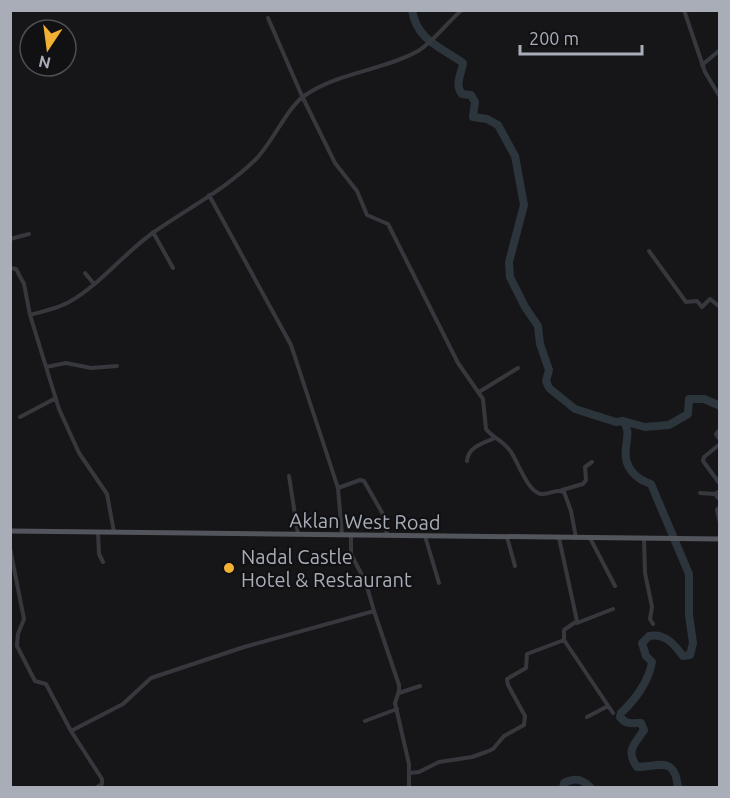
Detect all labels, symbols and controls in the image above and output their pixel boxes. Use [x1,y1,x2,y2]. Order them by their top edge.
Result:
north arrow [18,18,78,78]
scale bar [520,18,642,56]
text: 200 m [529,28,579,48]
text: N [37,53,52,73]
street label: Aklan West Road [289,508,441,534]
place label: Nadal Castle Hotel & Restaurant [241,545,412,591]
marker: Nadal Castle Hotel & Restaurant [222,561,236,575]

